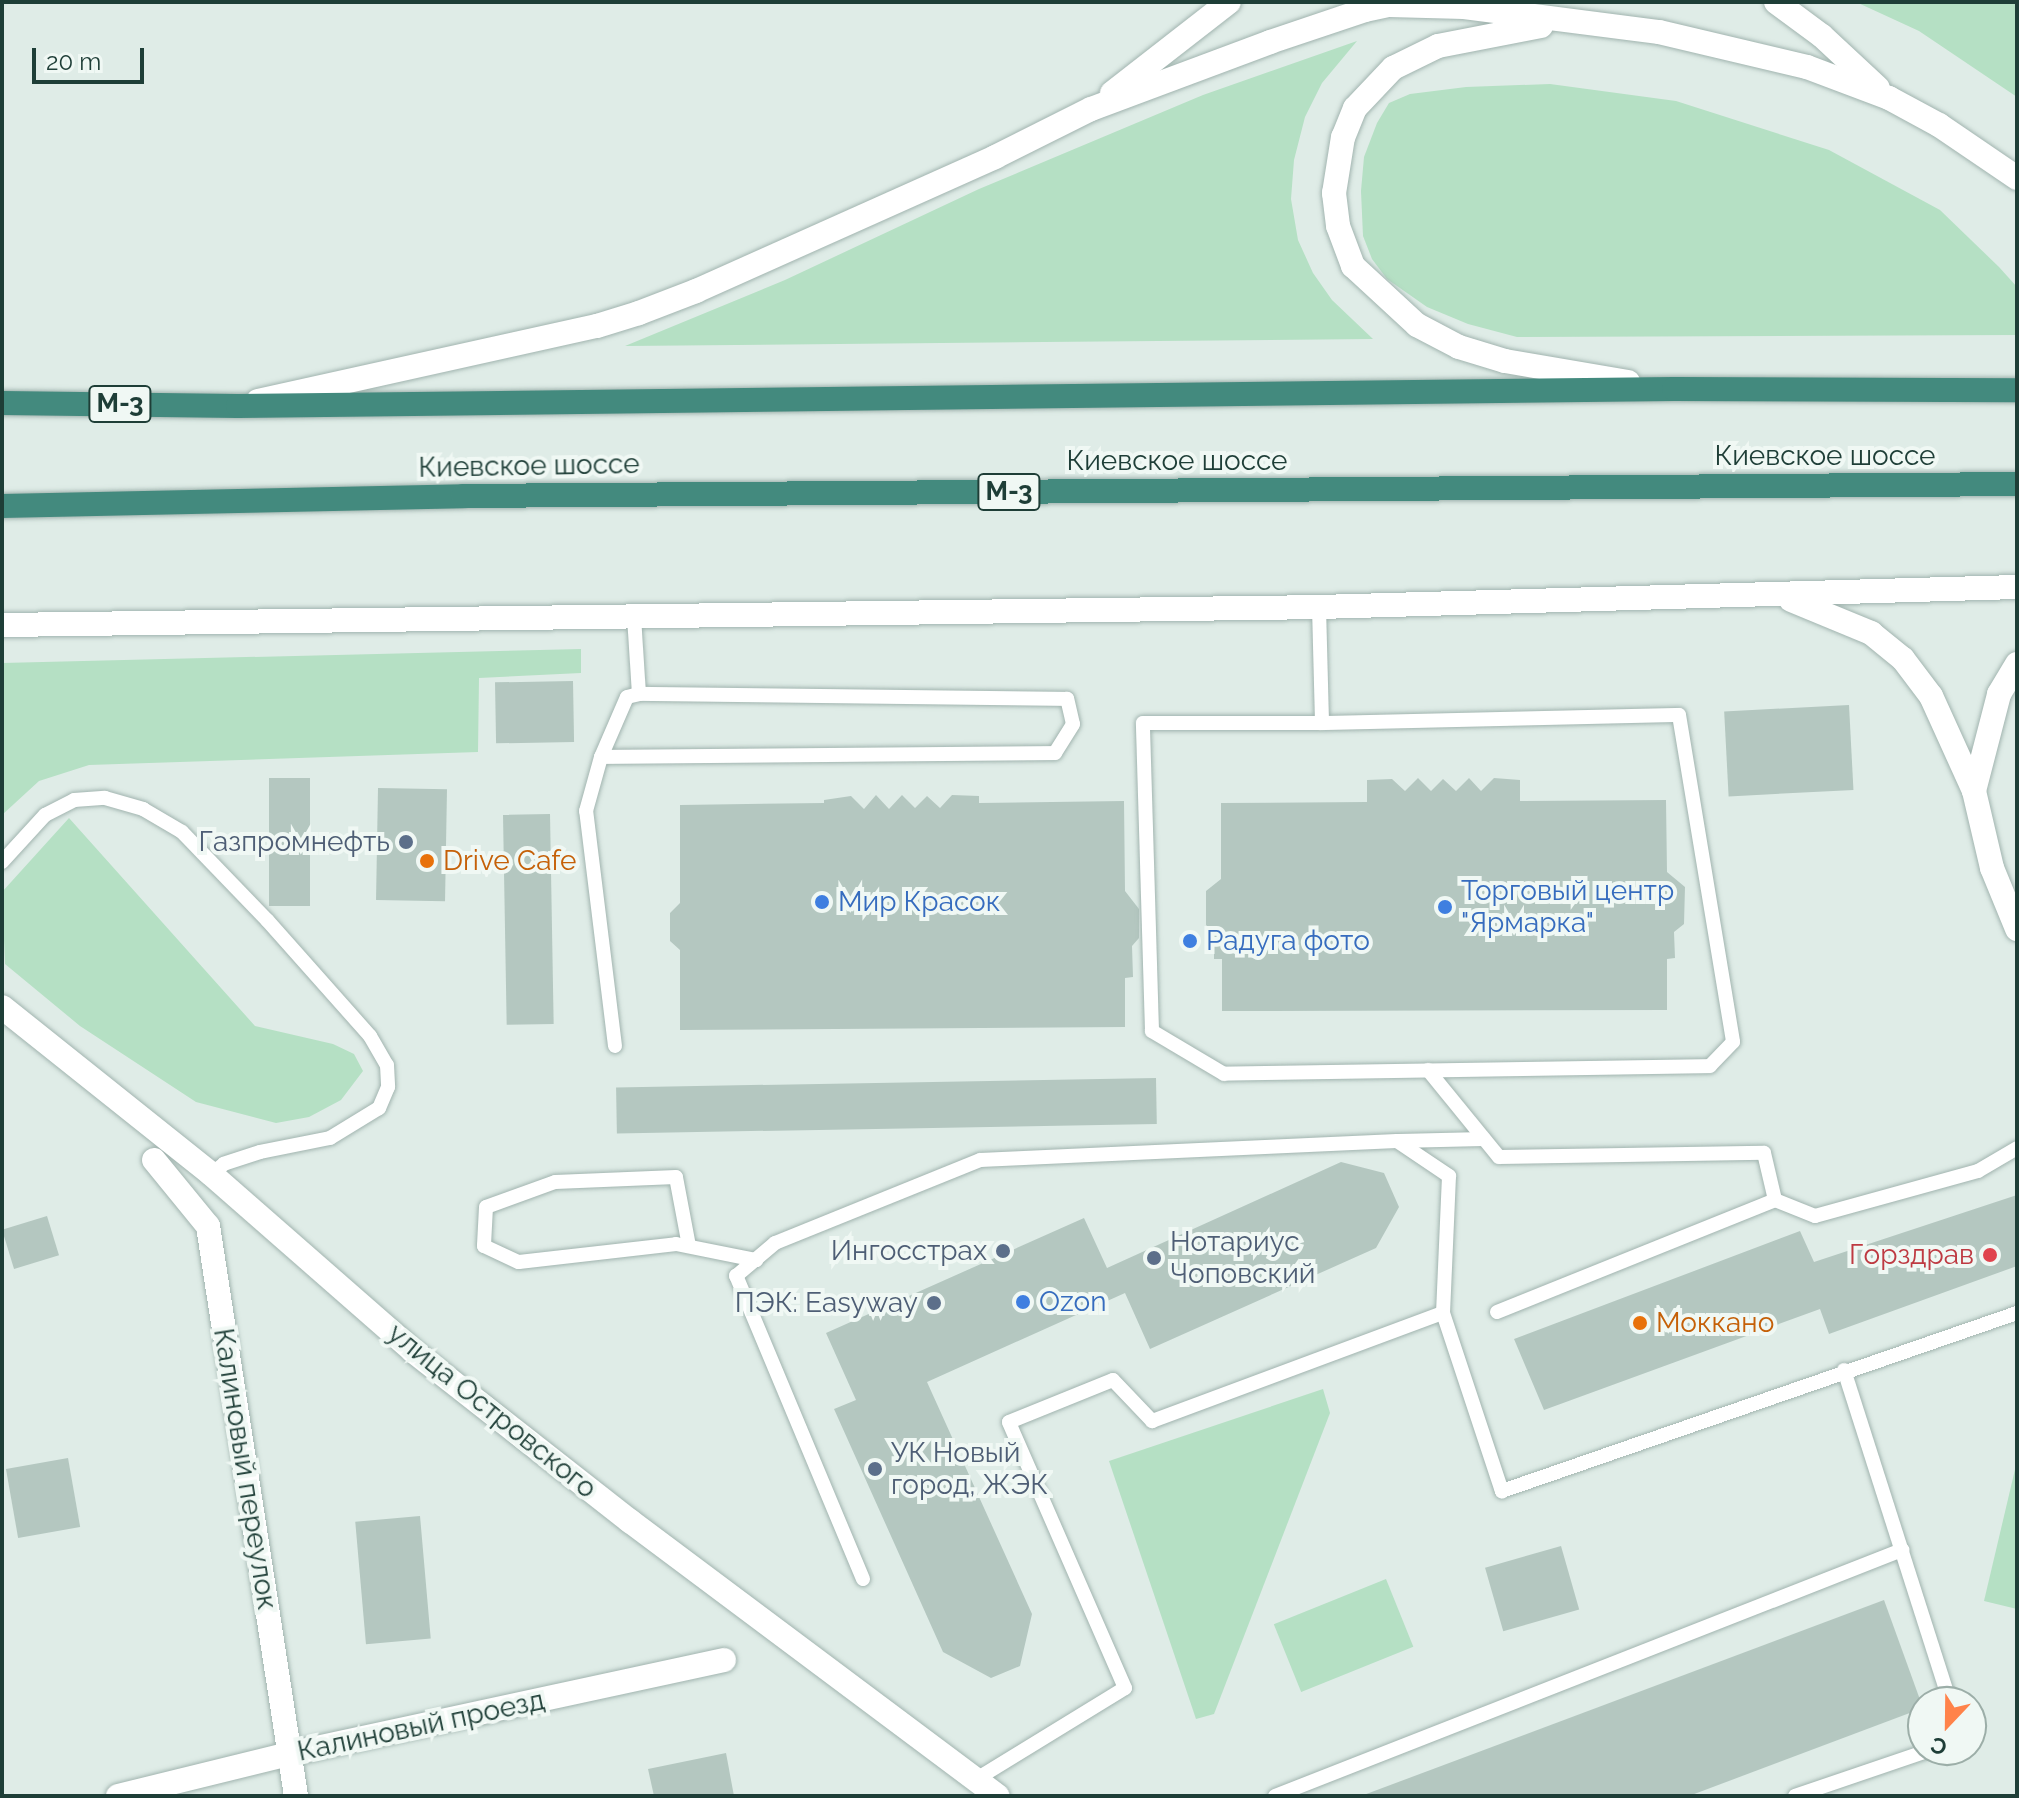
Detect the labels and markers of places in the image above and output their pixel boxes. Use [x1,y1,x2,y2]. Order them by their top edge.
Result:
place label: Газпромнефть [199,825,390,859]
marker: Газпромнефть [397,833,415,851]
place label: Drive Cafe [443,844,577,878]
marker: Drive Cafe [418,852,436,870]
place label: Торговый центр "Ярмарка" [1461,874,1674,940]
place label: Мир Красок [838,885,1000,919]
marker: Мир Красок [813,893,831,911]
marker: Торговый центр "Ярмарка" [1436,898,1454,916]
place label: Радуга фото [1206,924,1370,958]
marker: Радуга фото [1181,932,1199,950]
place label: Нотариус Чоповский [1170,1225,1315,1291]
place label: Ингосстрах [831,1234,987,1268]
place label: Горздрав [1849,1238,1974,1272]
marker: Ингосстрах [994,1242,1012,1260]
marker: Горздрав [1981,1246,1999,1264]
marker: Нотариус Чоповский [1145,1249,1163,1267]
place label: Ozon [1039,1285,1106,1319]
place label: ПЭК: Easyway [735,1286,918,1320]
marker: Ozon [1014,1293,1032,1311]
marker: ПЭК: Easyway [925,1294,943,1312]
place label: Моккано [1656,1306,1774,1340]
marker: Моккано [1631,1314,1649,1332]
place label: УК Новый город, ЖЭК [891,1436,1048,1502]
marker: УК Новый город, ЖЭК [866,1460,884,1478]

